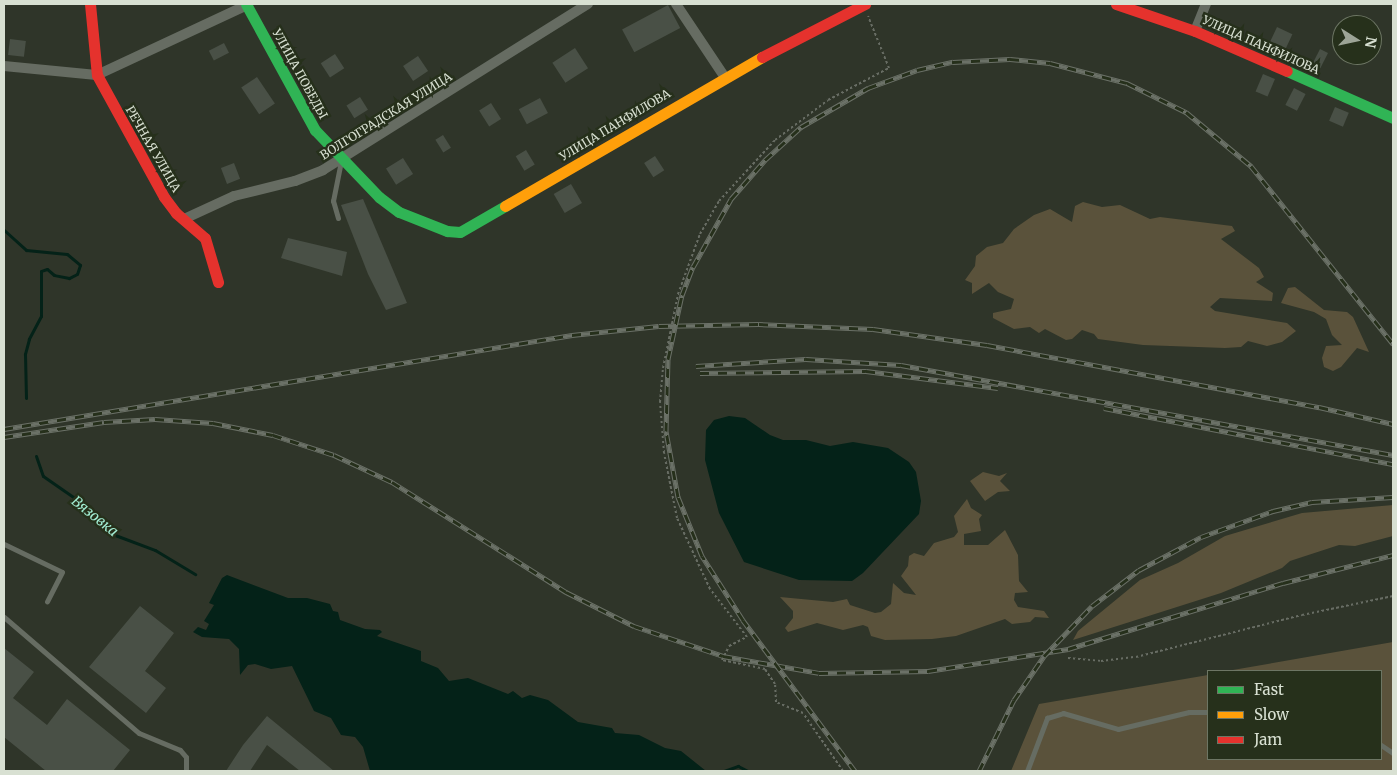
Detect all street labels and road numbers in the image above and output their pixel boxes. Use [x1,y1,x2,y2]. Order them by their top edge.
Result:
street label: УЛИЦА ПАНФИЛОВА [1200,13,1322,77]
street label: УЛИЦА ПОБЕДЫ [269,27,331,121]
street label: ВОЛГОГРАДСКАЯ УЛИЦА [318,69,454,163]
street label: УЛИЦА ПАНФИЛОВА [557,86,673,164]
street label: РЕЧНАЯ УЛИЦА [123,103,183,195]

